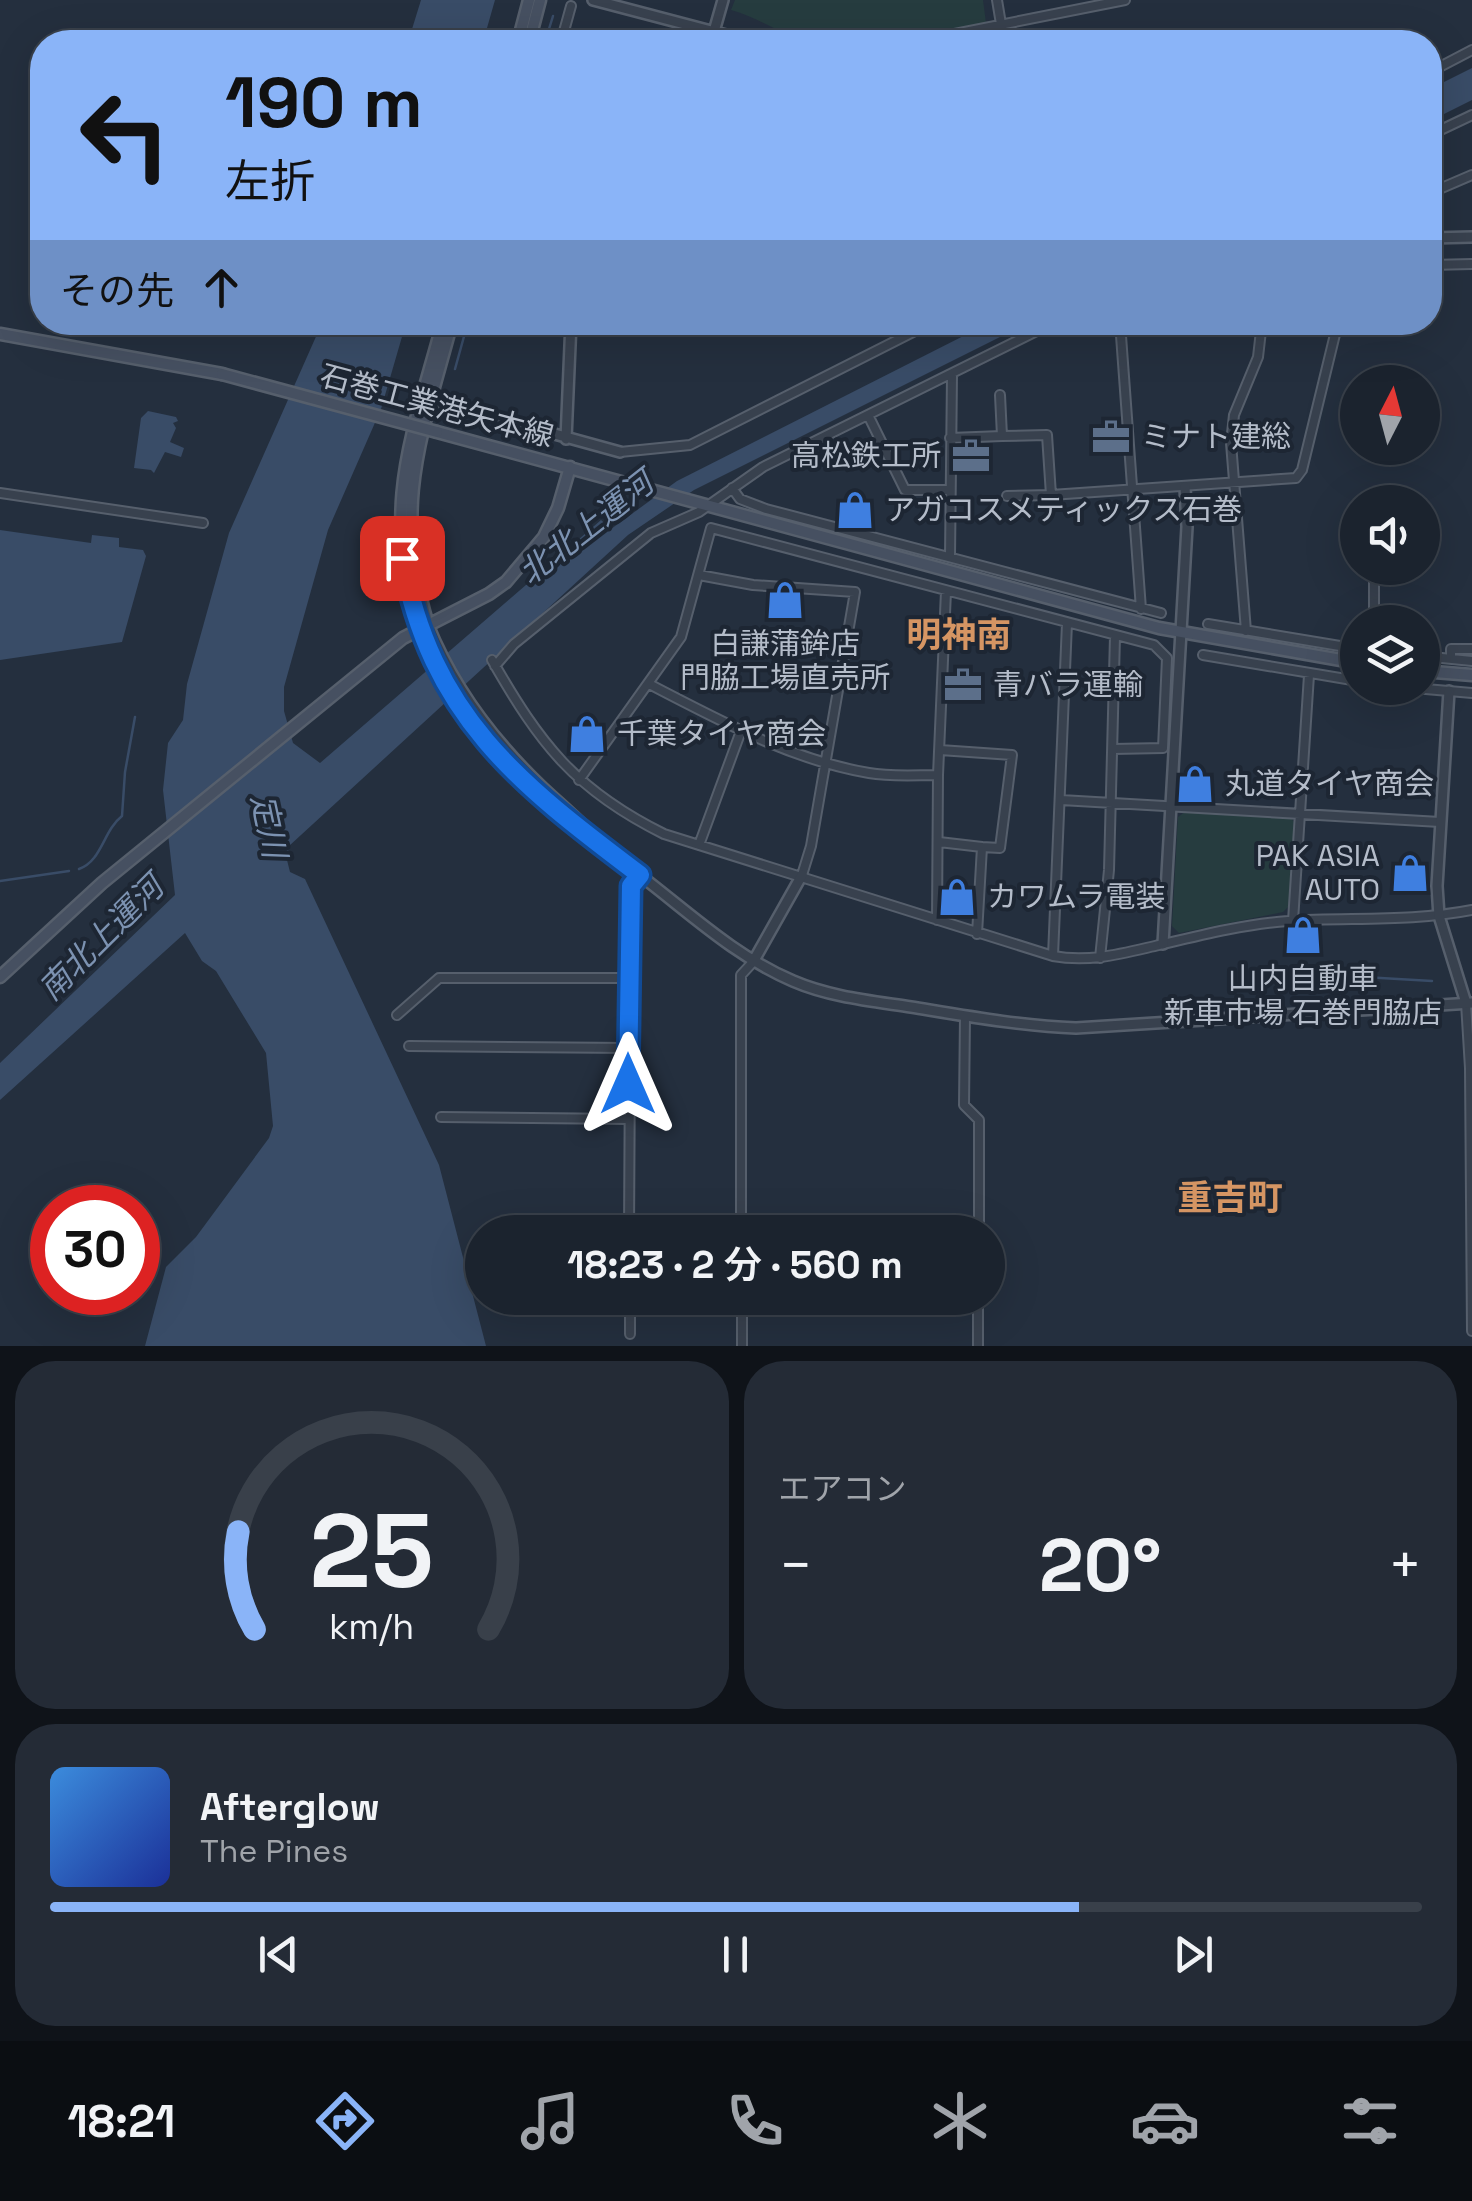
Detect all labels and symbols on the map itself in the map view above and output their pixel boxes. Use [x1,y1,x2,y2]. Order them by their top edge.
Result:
street label: 石巻工業港矢本線 [316,356,558,455]
north arrow [1340,365,1440,465]
office icon: ミナト建総 [1090,416,1132,458]
place label: ミナト建総 [1141,417,1291,456]
office icon: 高松鉄工所 [950,435,992,477]
place label: 高松鉄工所 [791,436,941,475]
water label: 北北上運河 [511,459,666,593]
shop icon: アガコスメティックス石巻 [834,489,876,531]
place label: アガコスメティックス石巻 [885,490,1242,529]
pin [360,516,445,601]
shop icon: 白謙蒲鉾店 門脇工場直売所 [764,579,806,621]
district label: 明神南 [906,613,1012,657]
place label: 白謙蒲鉾店 門脇工場直売所 [680,624,890,697]
office icon: 青バラ運輸 [942,664,984,706]
place label: 青バラ運輸 [993,665,1143,704]
shop icon: 千葉タイヤ商会 [566,713,608,755]
place label: 千葉タイヤ商会 [617,714,826,753]
shop icon: 丸道タイヤ商会 [1174,763,1216,805]
place label: 丸道タイヤ商会 [1225,764,1434,803]
water label: 定川 [243,791,296,864]
place label: PAK ASIA AUTO [1256,836,1380,909]
shop icon: PAK ASIA AUTO [1389,852,1431,894]
water label: 南北上運河 [30,863,176,1009]
shop icon: カワムラ電装 [936,876,978,918]
place label: カワムラ電装 [987,877,1166,916]
shop icon: 山内自動車 新車市場 石巻門脇店 [1282,914,1324,956]
place label: 山内自動車 新車市場 石巻門脇店 [1164,959,1442,1032]
position arrow [576,1032,680,1136]
district label: 重吉町 [1177,1176,1283,1220]
speed limit sign: 30 [30,1185,160,1315]

